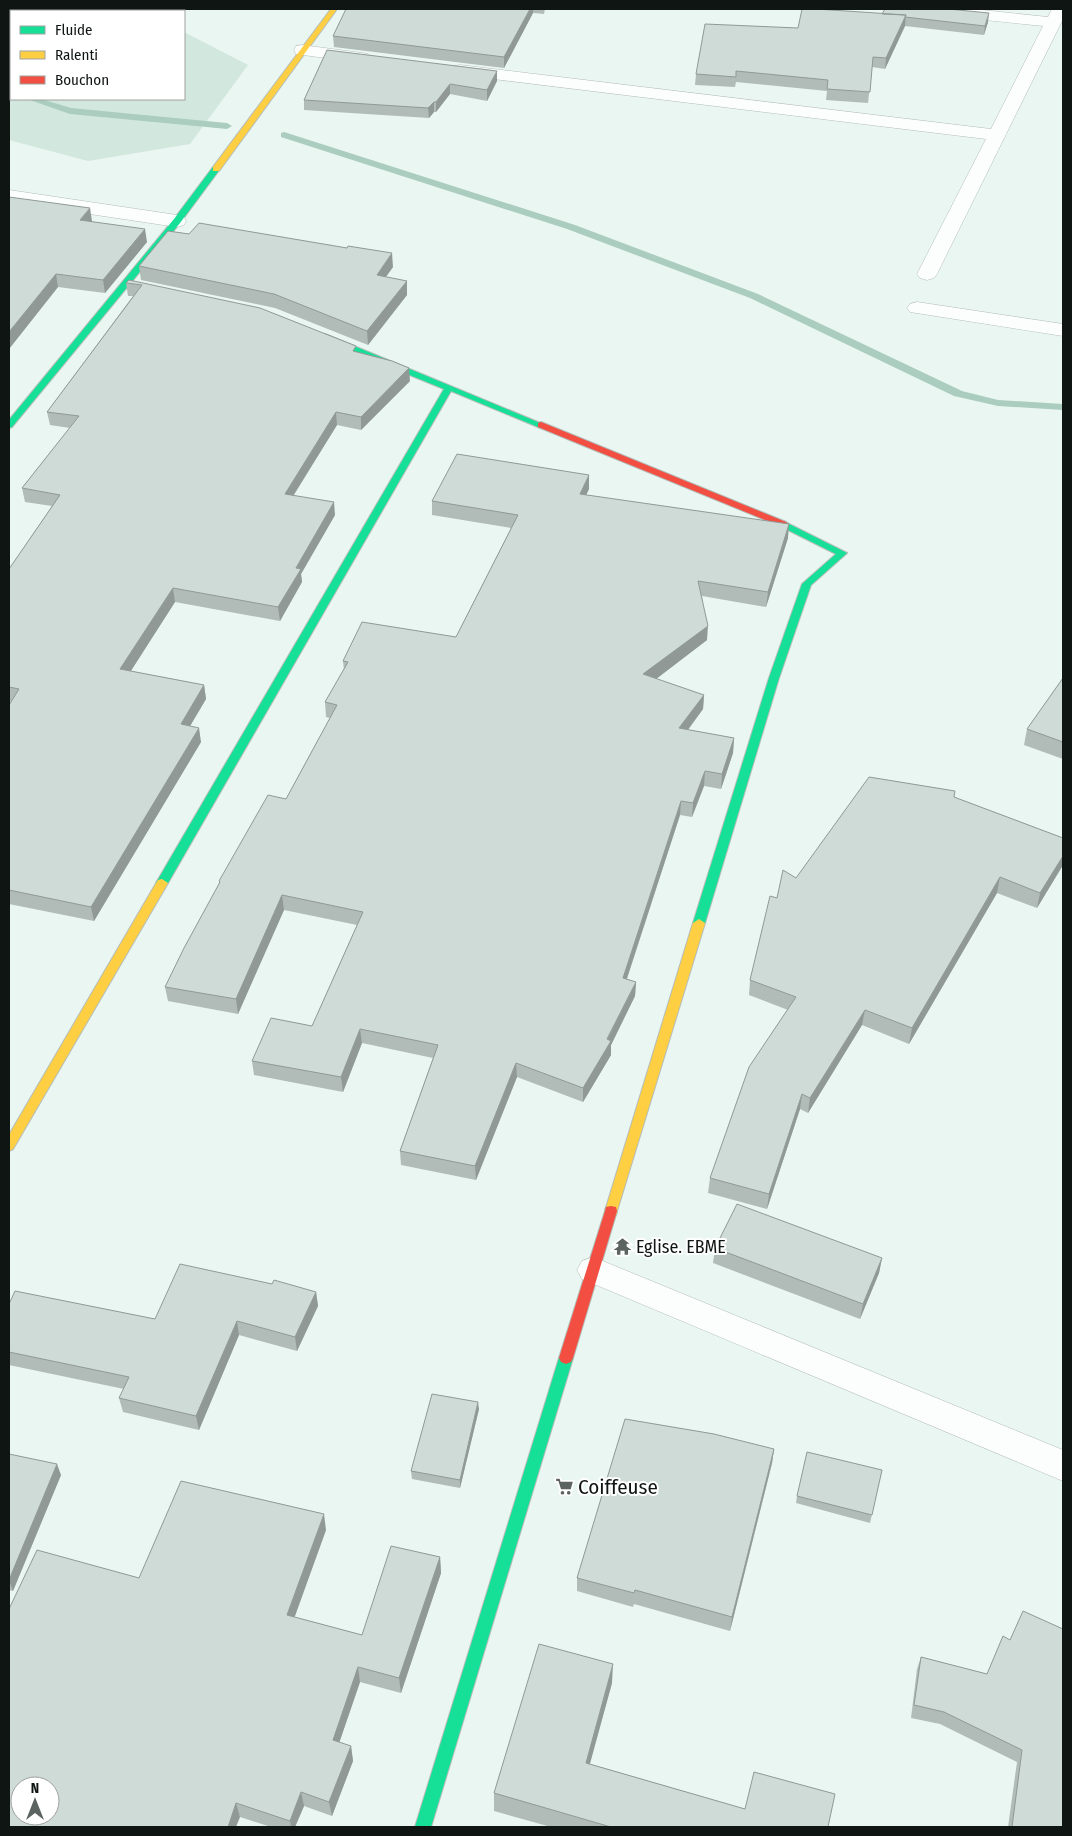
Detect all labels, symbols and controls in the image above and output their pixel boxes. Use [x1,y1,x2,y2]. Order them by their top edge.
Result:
legend [10,10,185,100]
text: Fluide [55,21,92,39]
text: Ralenti [55,46,98,64]
text: Bouchon [55,71,109,89]
place label: Eglise. EBME [636,1236,726,1258]
temple icon: Eglise. EBME [612,1237,632,1257]
place label: Coiffeuse [578,1474,658,1500]
supermarket icon: Coiffeuse [554,1477,574,1497]
north arrow [10,1776,60,1826]
text: N [31,1780,39,1797]

